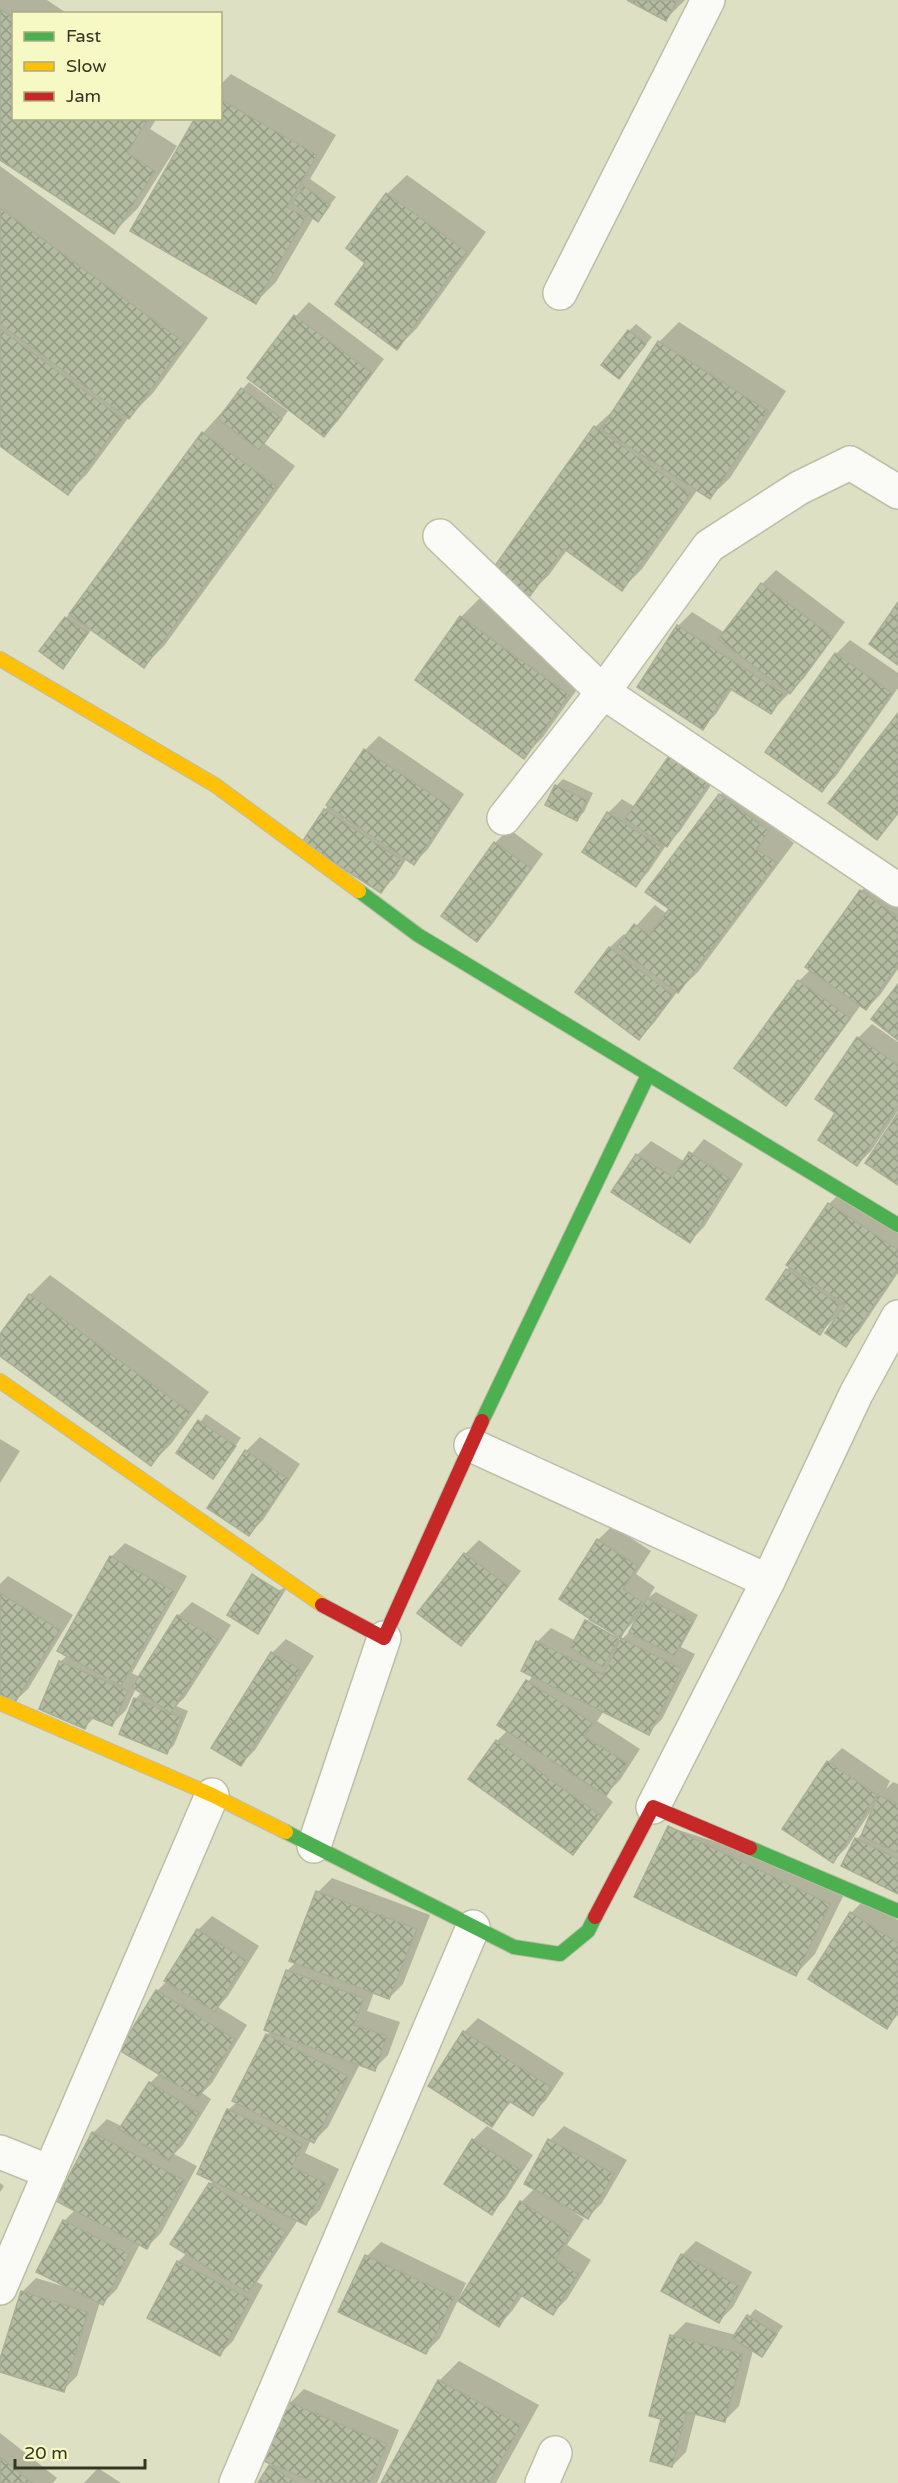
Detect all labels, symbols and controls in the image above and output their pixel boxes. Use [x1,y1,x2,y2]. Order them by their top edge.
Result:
legend [12,12,222,120]
text: Fast [66,25,101,47]
text: Slow [66,55,107,77]
text: Jam [66,85,101,107]
scale bar [15,2432,146,2470]
text: 20 m [24,2442,68,2464]

